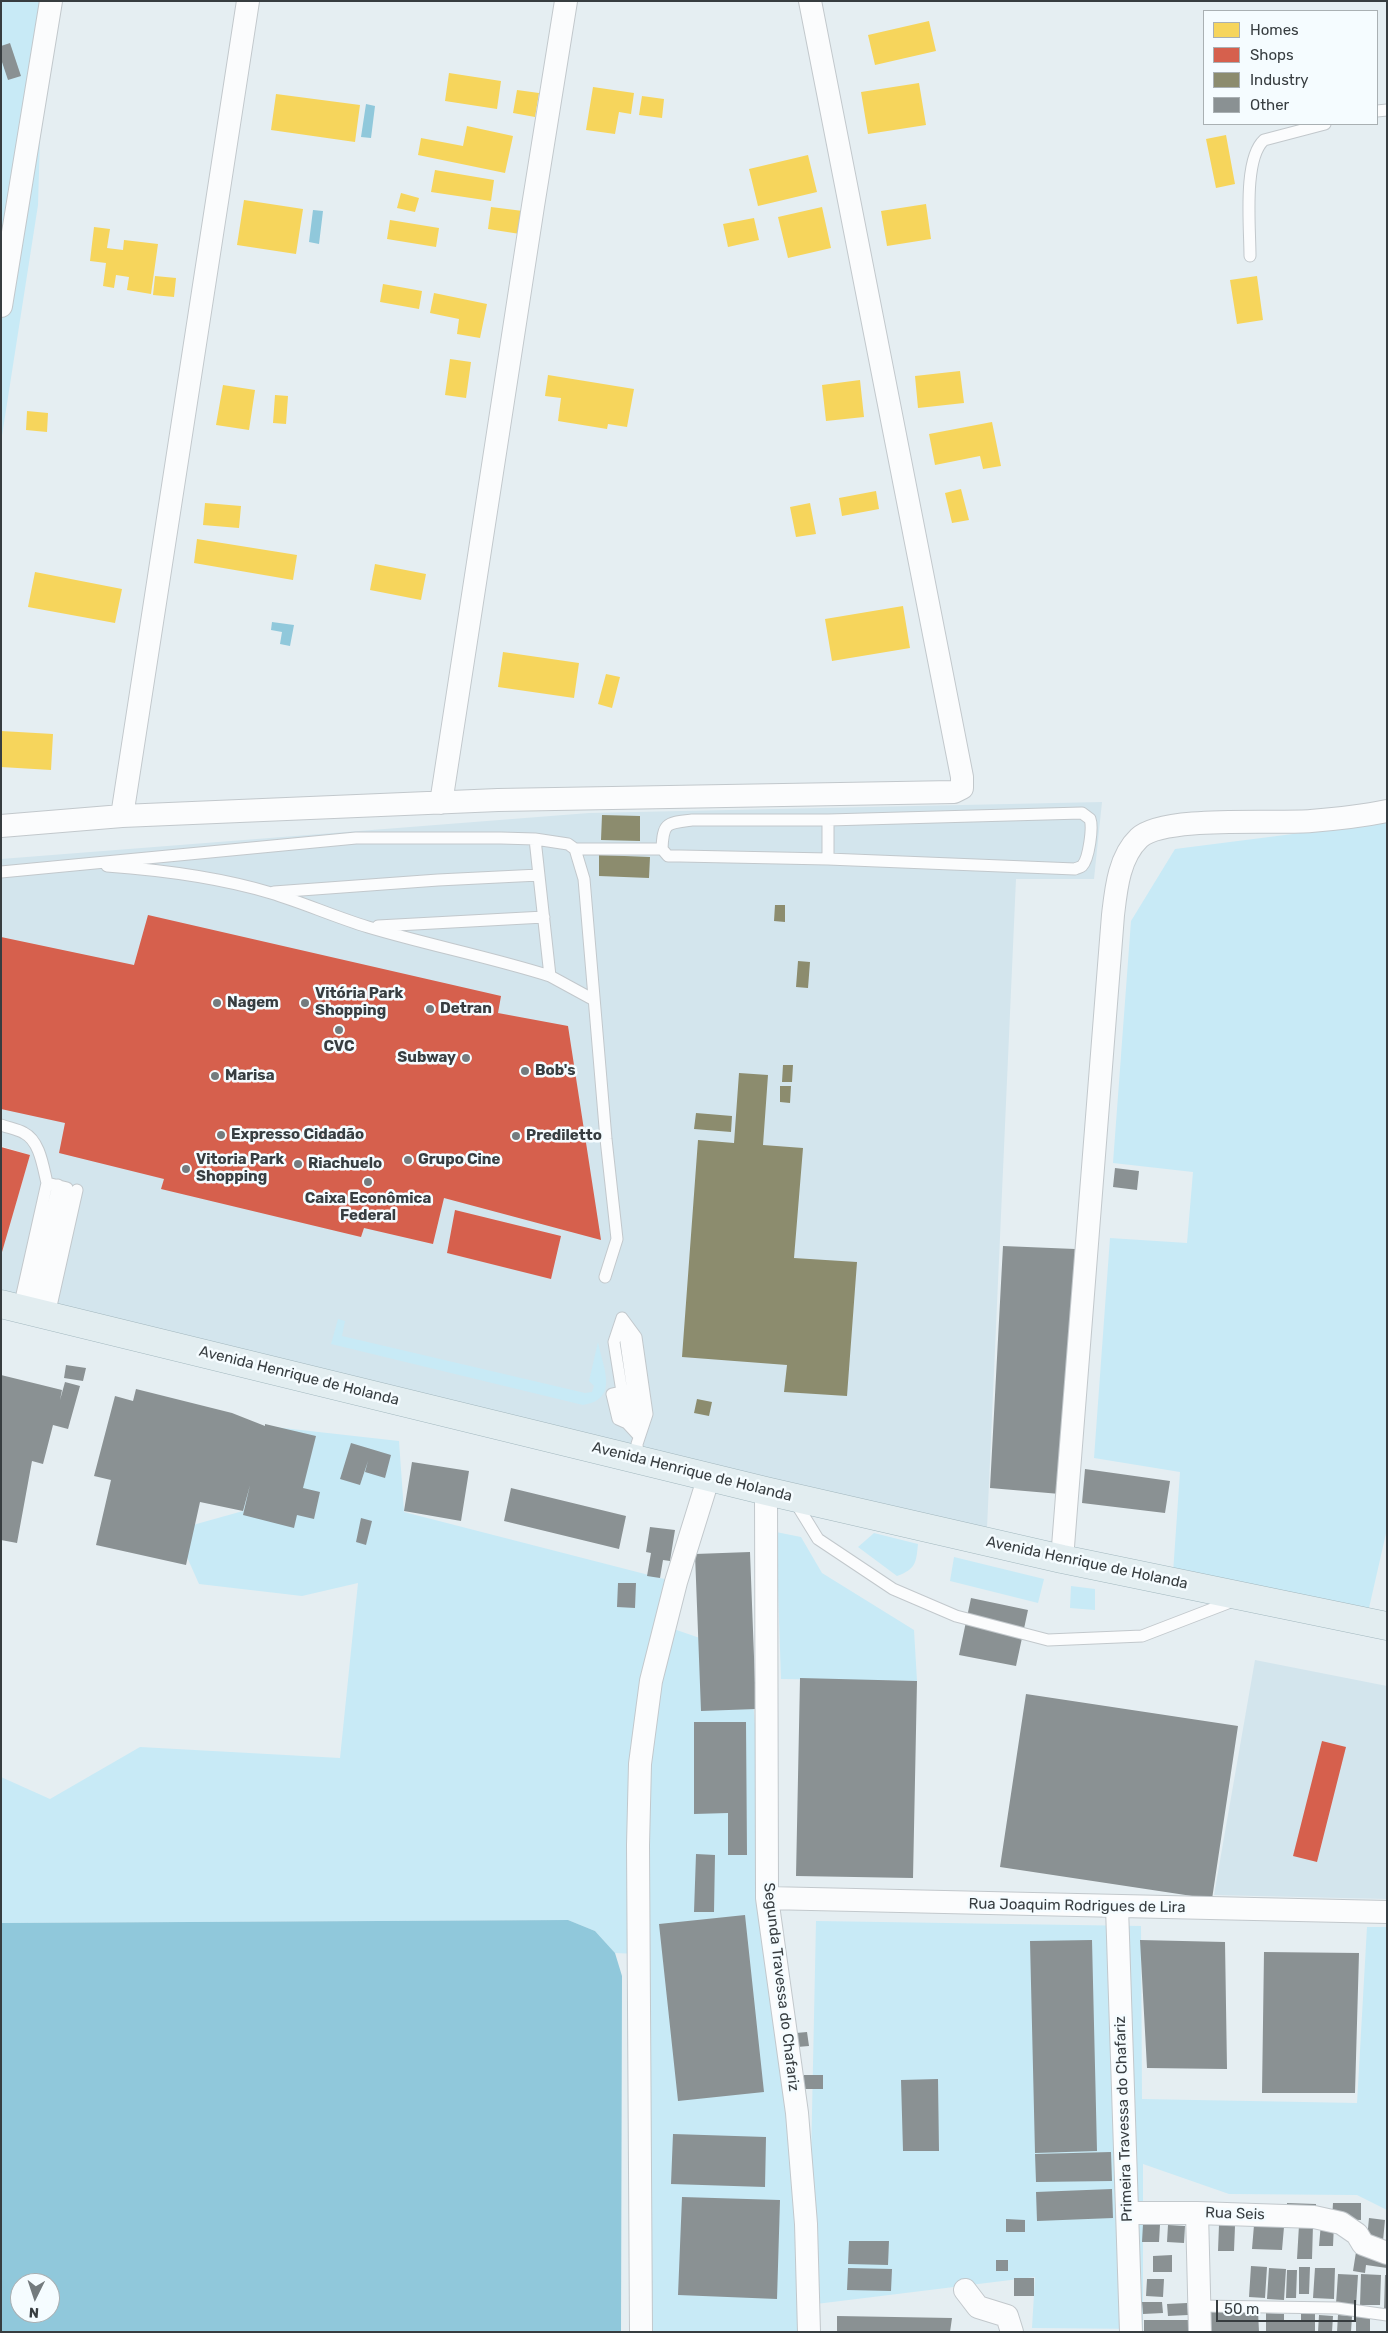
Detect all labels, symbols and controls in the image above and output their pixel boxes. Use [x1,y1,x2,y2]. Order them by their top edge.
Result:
legend [1203,10,1378,125]
text: Homes [1250,21,1299,39]
text: Shops [1250,46,1294,64]
text: Industry [1250,71,1309,89]
text: Other [1250,96,1289,114]
place label: Vitória Park Shopping [315,985,403,1020]
place label: Nagem [227,994,279,1012]
marker: Nagem [211,997,223,1009]
marker: Vitória Park Shopping [299,997,311,1009]
place label: Detran [440,1000,492,1018]
marker: Detran [424,1003,436,1015]
marker: CVC [333,1024,345,1036]
place label: CVC [324,1038,354,1056]
place label: Subway [397,1049,456,1067]
marker: Subway [460,1052,472,1064]
place label: Bob's [535,1062,575,1080]
marker: Bob's [519,1065,531,1077]
place label: Marisa [225,1067,275,1085]
marker: Marisa [209,1070,221,1082]
place label: Expresso Cidadão [231,1126,364,1144]
place label: Prediletto [526,1127,602,1145]
marker: Expresso Cidadão [215,1129,227,1141]
marker: Prediletto [510,1130,522,1142]
place label: Vitoria Park Shopping [196,1151,284,1186]
place label: Grupo Cine [418,1151,500,1169]
marker: Grupo Cine [402,1154,414,1166]
place label: Riachuelo [308,1155,382,1173]
marker: Riachuelo [292,1158,304,1170]
marker: Vitoria Park Shopping [180,1163,192,1175]
marker: Caixa Econômica Federal [362,1176,374,1188]
place label: Caixa Econômica Federal [305,1190,431,1225]
street label: Avenida Henrique de Holanda [197,1342,401,1410]
street label: Avenida Henrique de Holanda [590,1438,794,1506]
street label: Avenida Henrique de Holanda [985,1533,1189,1593]
street label: Segunda Travessa do Chafariz [759,1882,803,2092]
street label: Rua Joaquim Rodrigues de Lira [968,1895,1186,1917]
street label: Primeira Travessa do Chafariz [1111,2016,1137,2222]
street label: Rua Seis [1205,2204,1265,2224]
north arrow [10,2273,60,2323]
scale bar [1218,2290,1358,2322]
text: 50 m [1224,2300,1259,2318]
text: N [28,2304,40,2321]

